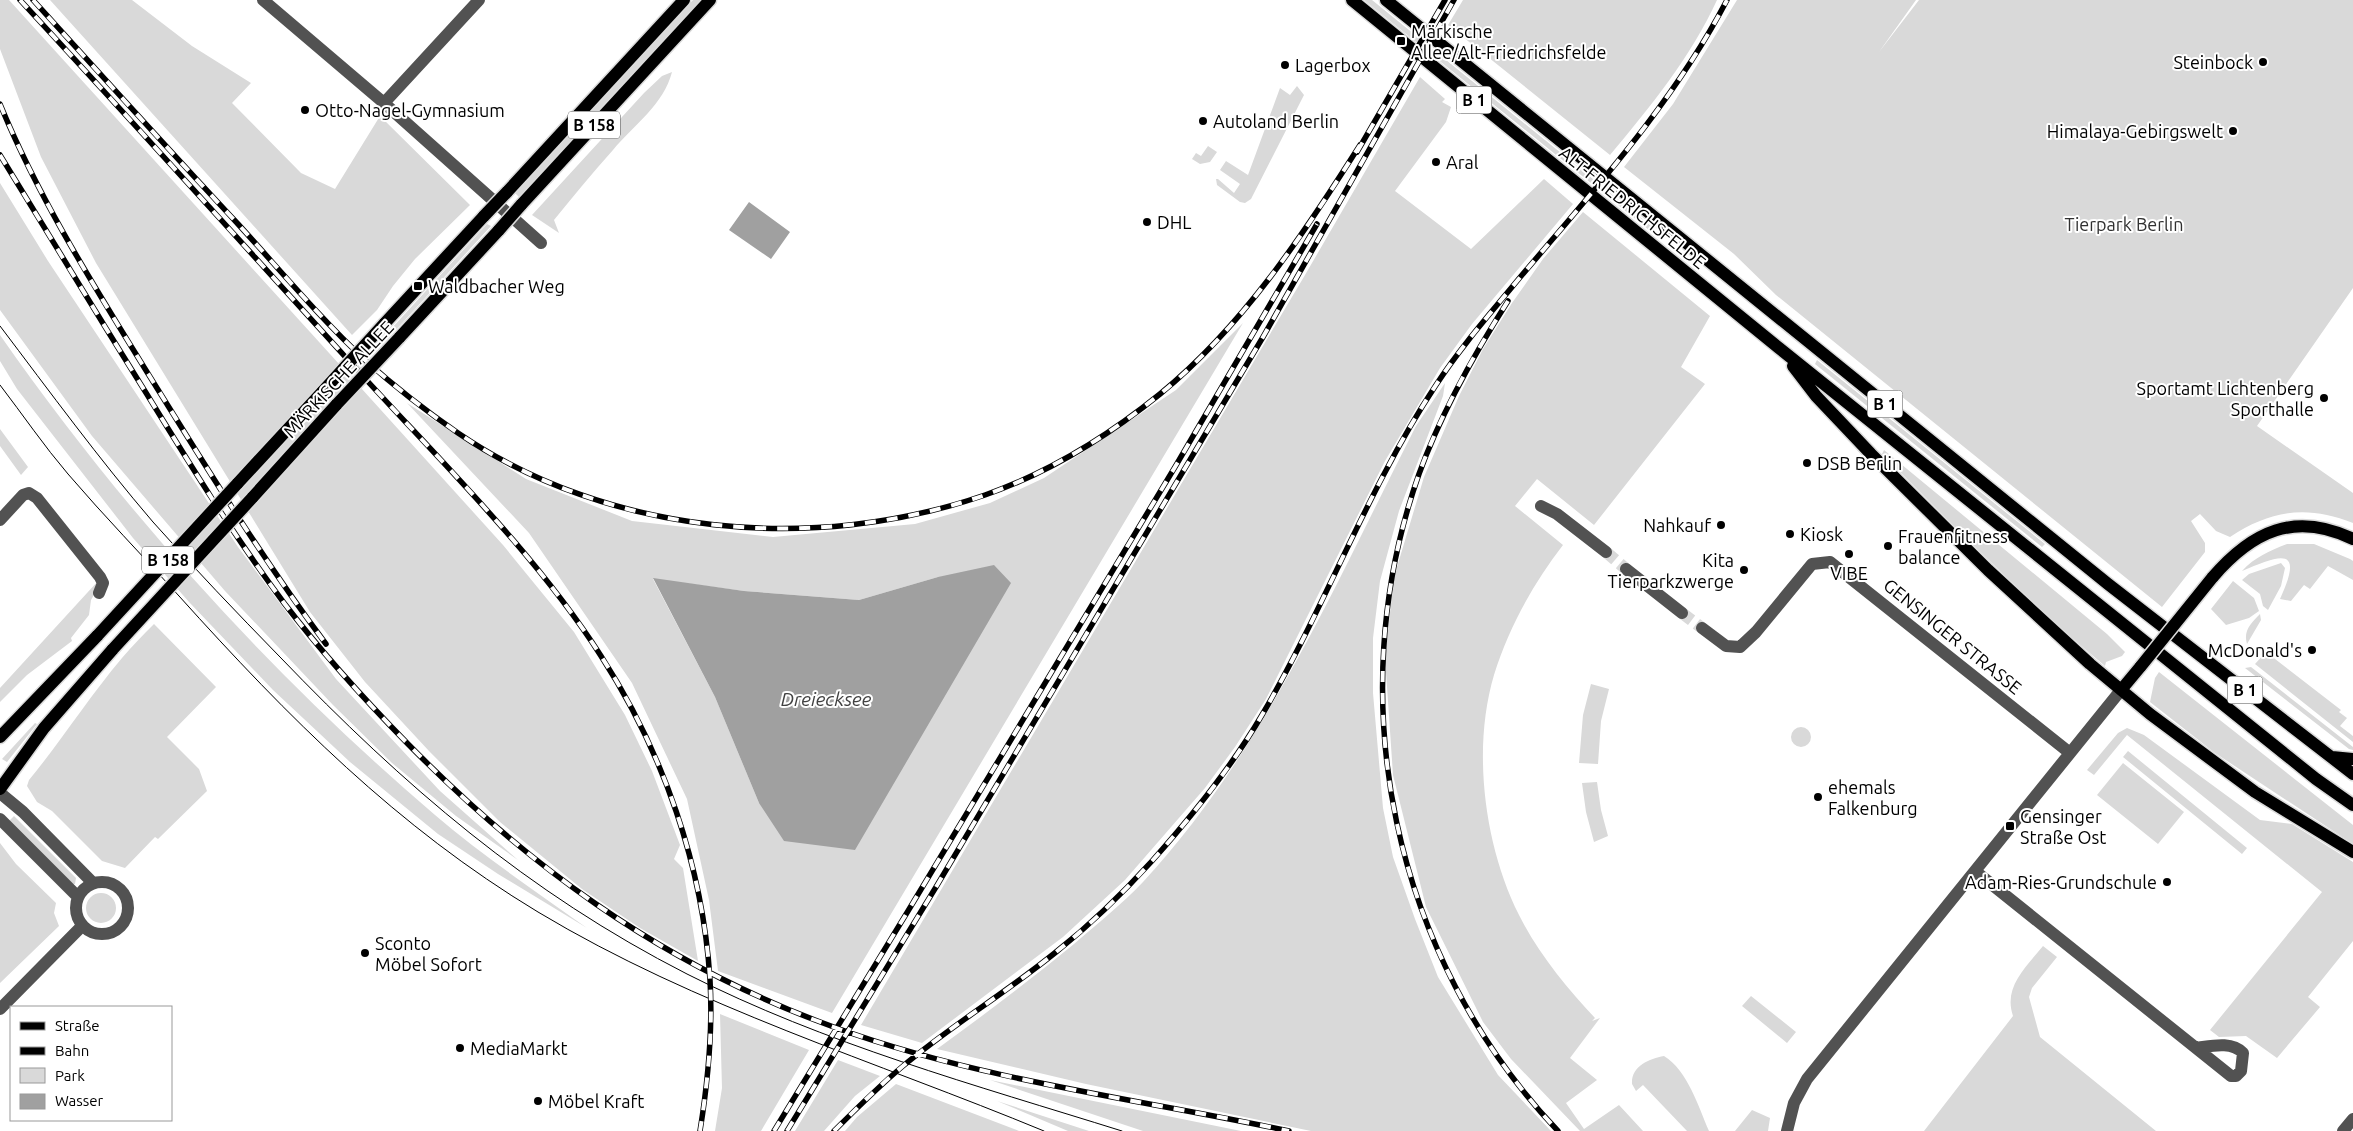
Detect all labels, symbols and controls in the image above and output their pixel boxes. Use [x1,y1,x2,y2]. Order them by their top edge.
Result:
place label: Märkische Allee/Alt-Friedrichsfelde [1411,21,1607,62]
marker: Märkische Allee/Alt-Friedrichsfelde [1395,35,1407,47]
place label: Steinbock [2173,52,2253,72]
place label: Lagerbox [1295,55,1371,75]
marker: Steinbock [2257,56,2269,68]
marker: Lagerbox [1279,59,1291,71]
road number: B 1 [1456,86,1492,114]
place label: Otto-Nagel-Gymnasium [315,100,505,120]
marker: Otto-Nagel-Gymnasium [299,104,311,116]
place label: Autoland Berlin [1213,111,1339,131]
road number: B 158 [568,112,620,138]
marker: Autoland Berlin [1197,115,1209,127]
place label: Himalaya-Gebirgswelt [2047,121,2223,141]
marker: Himalaya-Gebirgswelt [2227,125,2239,137]
street label: ALT-FRIEDRICHSFELDE [1556,142,1710,272]
place label: Aral [1446,152,1479,172]
marker: Aral [1430,156,1442,168]
place label: DHL [1157,212,1191,232]
park label: Tierpark Berlin [2065,214,2183,234]
marker: DHL [1141,216,1153,228]
place label: Waldbacher Weg [428,276,565,296]
marker: Waldbacher Weg [412,280,424,292]
street label: MÄRKISCHE ALLEE [279,317,397,441]
place label: Sportamt Lichtenberg Sporthalle [2137,378,2314,419]
road number: B 1 [1868,390,1902,418]
marker: Sportamt Lichtenberg Sporthalle [2318,392,2330,404]
place label: DSB Berlin [1817,453,1902,473]
marker: DSB Berlin [1801,457,1813,469]
place label: Nahkauf [1643,515,1711,535]
marker: Nahkauf [1715,519,1727,531]
place label: Kiosk [1800,524,1843,544]
place label: Frauenfitness balance [1898,526,2008,567]
marker: Kiosk [1784,528,1796,540]
marker: Frauenfitness balance [1882,540,1894,552]
road number: B 158 [142,546,194,574]
marker: VIBE [1843,548,1855,560]
place label: Kita Tierparkzwerge [1607,550,1734,591]
place label: VIBE [1830,563,1868,583]
marker: Kita Tierparkzwerge [1738,564,1750,576]
street label: GENSINGER STRASSE [1880,574,2026,698]
place label: McDonald's [2208,640,2302,660]
marker: McDonald's [2306,644,2318,656]
road number: B 1 [2228,676,2262,704]
water label: Dreiecksee [781,688,872,710]
place label: ehemals Falkenburg [1828,777,1918,818]
marker: ehemals Falkenburg [1812,791,1824,803]
place label: Gensinger Straße Ost [2020,806,2106,847]
marker: Gensinger Straße Ost [2004,820,2016,832]
place label: Adam-Ries-Grundschule [1965,872,2157,892]
marker: Adam-Ries-Grundschule [2161,876,2173,888]
place label: Sconto Möbel Sofort [375,933,482,974]
marker: Sconto Möbel Sofort [359,947,371,959]
legend [10,1006,172,1121]
text: Straße [55,1017,99,1034]
place label: MediaMarkt [470,1038,568,1058]
text: Bahn [55,1042,89,1059]
marker: MediaMarkt [454,1042,466,1054]
text: Park [55,1067,85,1084]
place label: Möbel Kraft [548,1091,644,1111]
text: Wasser [55,1092,104,1109]
marker: Möbel Kraft [532,1095,544,1107]

